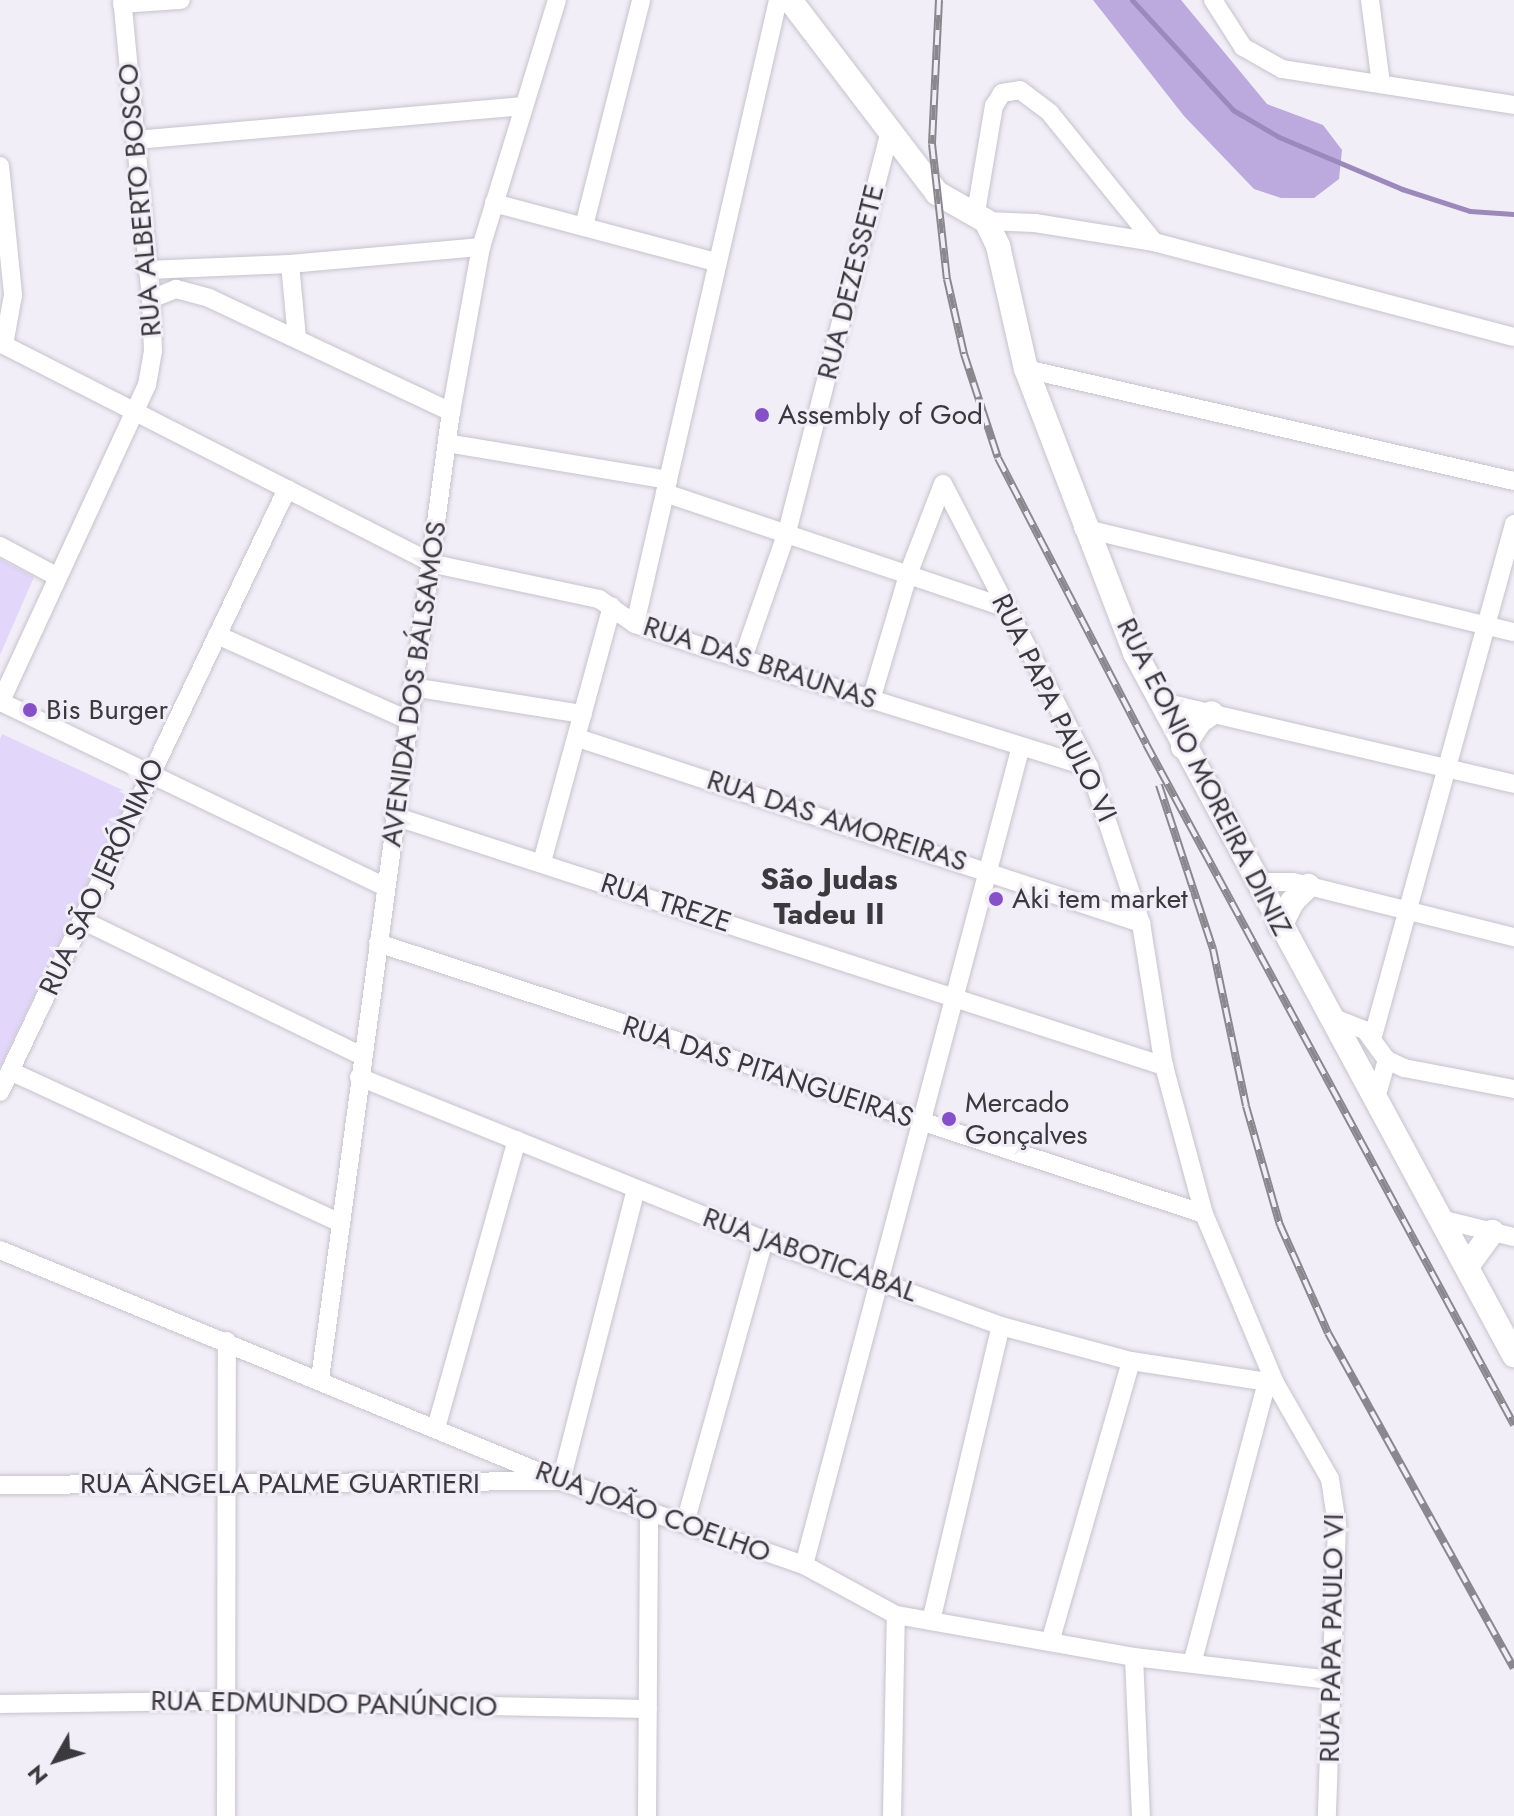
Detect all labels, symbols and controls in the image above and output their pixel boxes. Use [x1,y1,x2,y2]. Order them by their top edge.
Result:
street label: RUA ALBERTO BOSCO [111,62,169,338]
street label: RUA DEZESSETE [811,181,891,383]
place label: Assembly of God [778,398,983,432]
marker: Assembly of God [753,406,771,424]
street label: AVENIDA DOS BÁLSAMOS [375,519,453,849]
street label: RUA PAPA PAULO VI [984,589,1124,827]
street label: RUA DAS BRAUNAS [639,609,881,717]
street label: RUA EONIO MOREIRA DINIZ [1109,613,1299,941]
place label: Bis Burger [46,693,168,727]
marker: Bis Burger [21,701,39,719]
street label: RUA SÃO JERÓNIMO [32,753,172,1001]
street label: RUA DAS AMOREIRAS [703,763,971,879]
district label: São Judas Tadeu II [760,861,898,932]
street label: RUA TREZE [597,866,735,940]
place label: Aki tem market [1012,882,1188,916]
marker: Aki tem market [987,890,1005,908]
street label: RUA DAS PITANGUEIRAS [618,1009,918,1135]
place label: Mercado Gonçalves [965,1086,1088,1152]
marker: Mercado Gonçalves [940,1110,958,1128]
street label: RUA JABOTICABAL [698,1201,922,1309]
street label: RUA JOÃO COELHO [531,1454,775,1570]
street label: RUA ÂNGELA PALME GUARTIERI [80,1467,480,1501]
street label: RUA PAPA PAULO VI [1313,1513,1351,1763]
street label: RUA EDMUNDO PANÚNCIO [150,1684,498,1724]
north arrow [16,1720,96,1800]
text: N [19,1758,55,1792]

